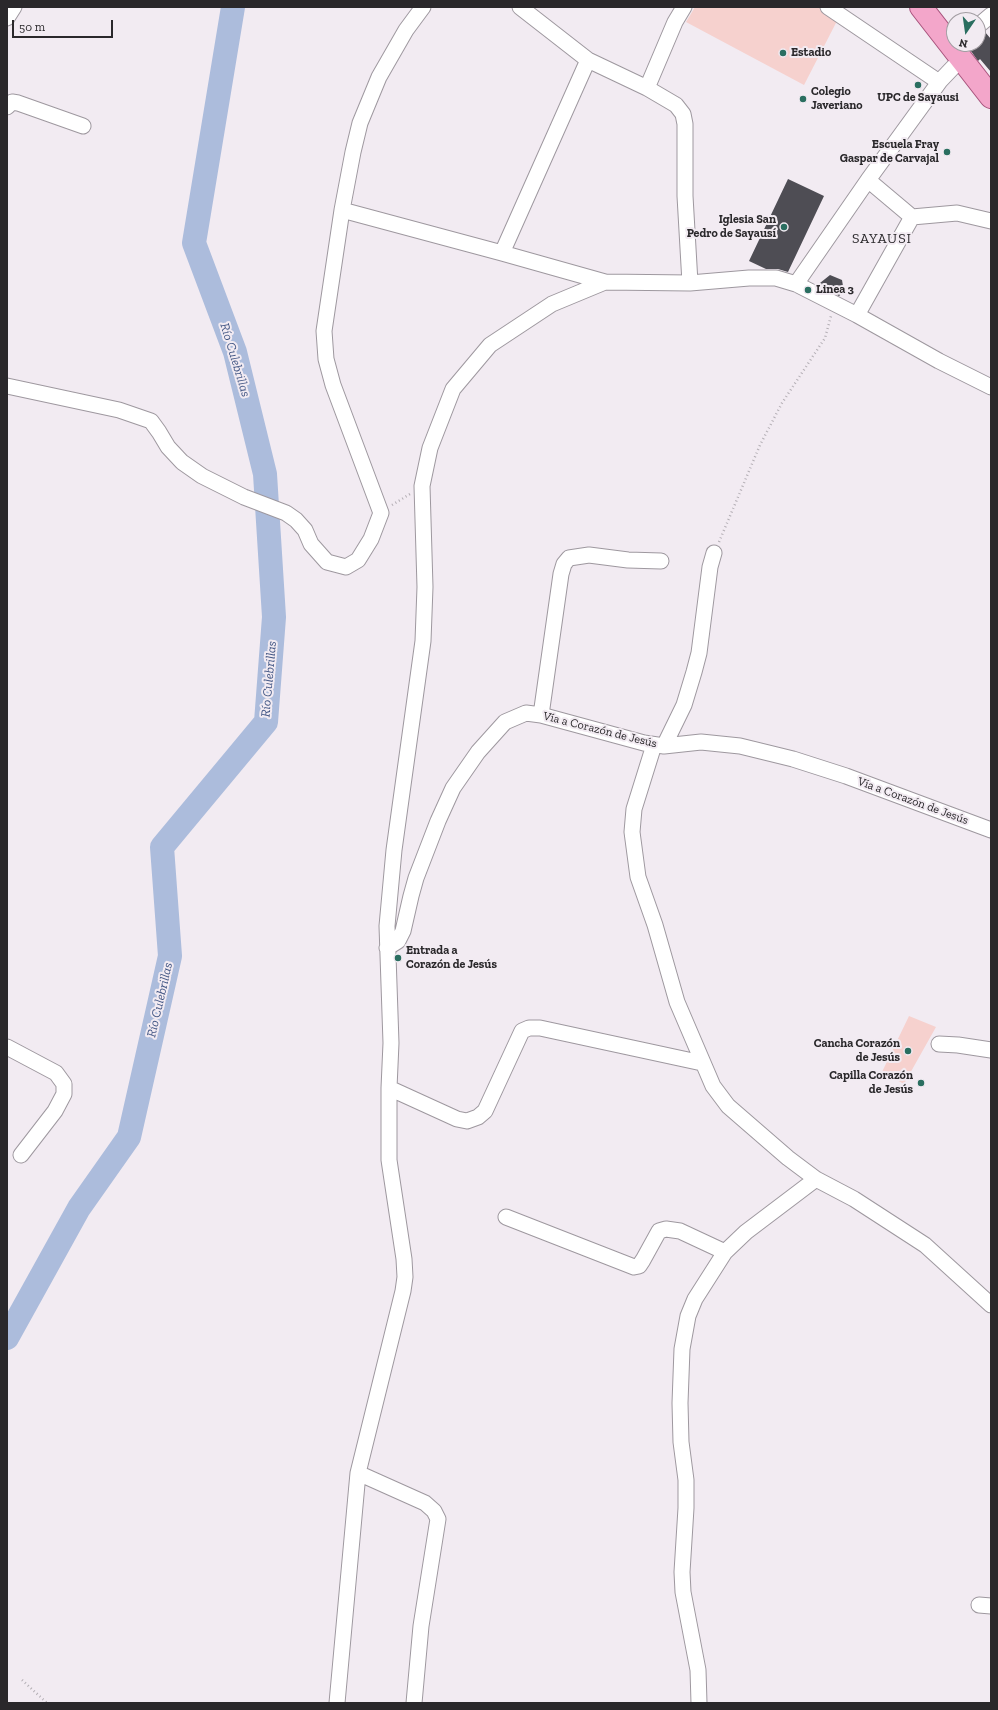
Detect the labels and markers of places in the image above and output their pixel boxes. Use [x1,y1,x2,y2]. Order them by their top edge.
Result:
place label: Estadio [791,46,831,60]
marker: Estadio [778,48,788,58]
marker: UPC de Sayausi [913,80,923,90]
place label: Colegio Javeriano [811,85,863,113]
place label: UPC de Sayausi [877,91,959,105]
marker: Colegio Javeriano [798,94,808,104]
place label: Escuela Fray Gaspar de Carvajal [840,138,939,166]
marker: Escuela Fray Gaspar de Carvajal [942,147,952,157]
place label: Iglesia San Pedro de Sayausí [687,213,776,241]
marker: Iglesia San Pedro de Sayausí [779,222,789,232]
place label: Linea 3 [816,283,854,297]
marker: Linea 3 [803,285,813,295]
place label: Entrada a Corazón de Jesús [406,944,497,972]
marker: Entrada a Corazón de Jesús [393,953,403,963]
place label: Cancha Corazón de Jesús [814,1037,900,1065]
marker: Cancha Corazón de Jesús [903,1046,913,1056]
place label: Capilla Corazón de Jesús [829,1069,913,1097]
marker: Capilla Corazón de Jesús [916,1078,926,1088]

